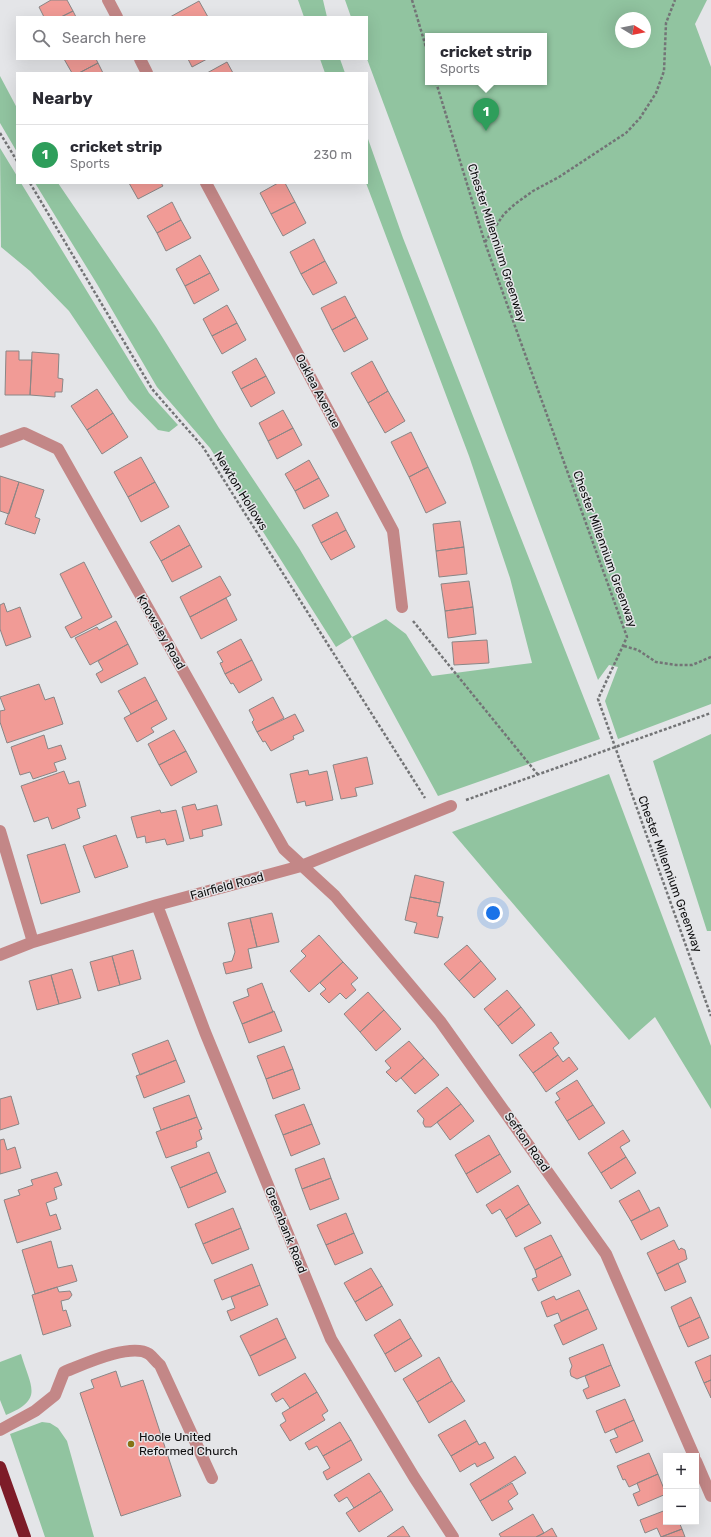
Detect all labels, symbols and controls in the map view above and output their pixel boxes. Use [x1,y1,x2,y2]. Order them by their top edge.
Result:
north arrow [615,12,651,48]
search box [16,16,368,60]
icon: search [30,27,52,49]
text: Search here [62,29,146,47]
popup [425,33,547,85]
text: cricket strip [440,43,532,61]
text: Sports [440,61,480,76]
text: Nearby [32,88,93,108]
pin: 1 [473,98,499,131]
text: cricket strip [70,138,162,156]
text: 1 [42,147,48,162]
text: 230 m [314,147,352,162]
text: Sports [70,156,110,171]
street label: Chester Millennium Greenway [465,162,529,324]
street label: Oaklea Avenue [293,352,344,431]
street label: Newton Hollows [211,449,271,533]
street label: Chester Millennium Greenway [570,469,640,630]
street label: Knowsley Road [134,592,188,672]
street label: Chester Millennium Greenway [635,794,705,955]
street label: Fairfield Road [189,869,265,903]
your location [483,903,503,923]
street label: Sefton Road [501,1110,553,1174]
street label: Greenbank Road [262,1185,310,1275]
place label: Hoole United Reformed Church [139,1430,238,1458]
marker: Hoole United Reformed Church [126,1439,136,1449]
map controls [663,1453,699,1525]
button: + [663,1453,699,1489]
button: − [663,1489,699,1525]

